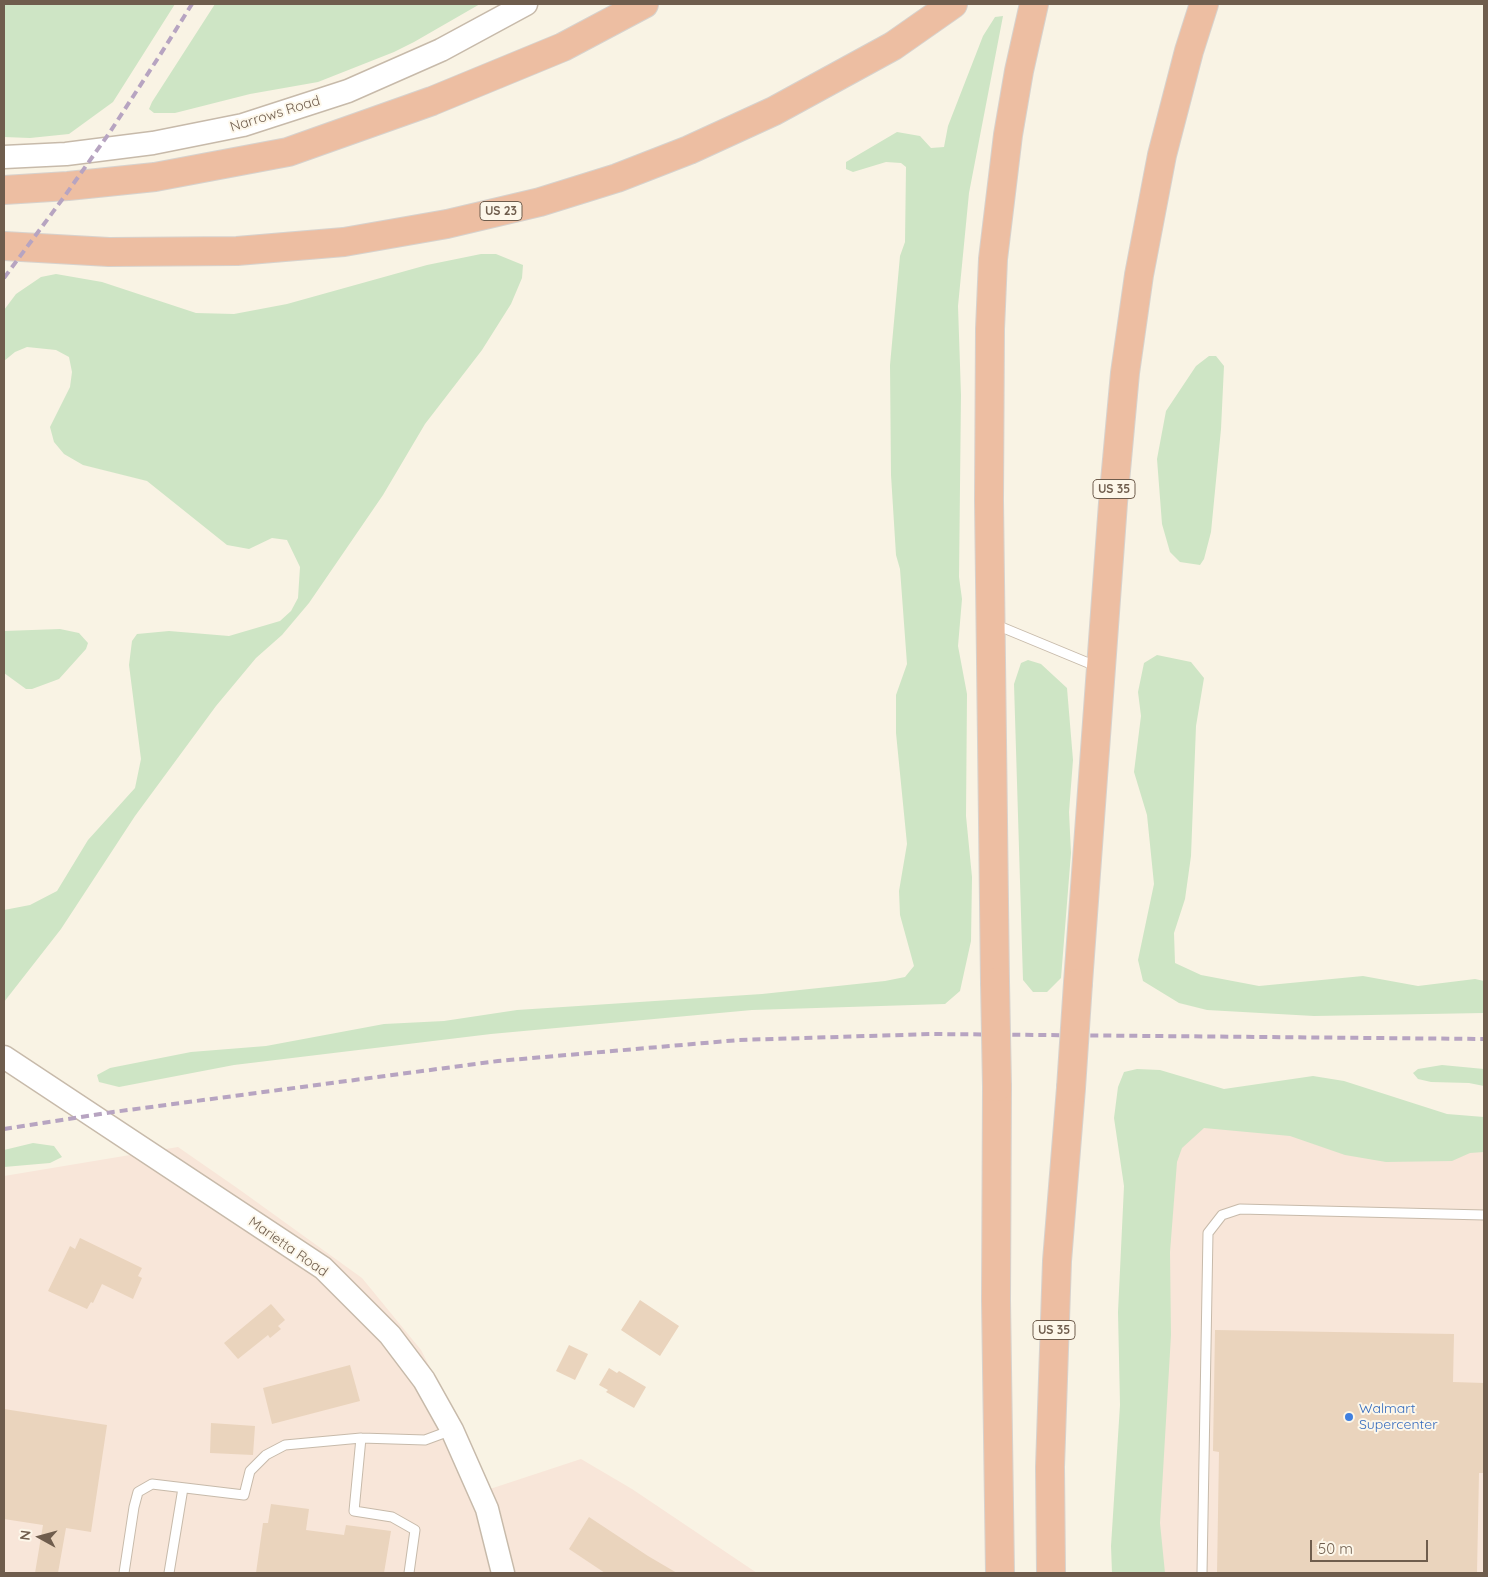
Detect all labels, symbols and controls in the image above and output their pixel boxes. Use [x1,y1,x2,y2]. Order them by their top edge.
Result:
street label: Narrows Road [228,92,322,136]
road number: US 23 [480,202,522,220]
road number: US 35 [1093,479,1135,498]
street label: Marietta Road [245,1213,331,1281]
road number: US 35 [1033,1320,1075,1340]
place label: Walmart Supercenter [1359,1401,1438,1434]
marker: Walmart Supercenter [1343,1411,1355,1423]
north arrow [15,1512,65,1562]
text: N [16,1529,35,1541]
scale bar [1313,1530,1430,1562]
text: 50 m [1318,1539,1353,1558]

